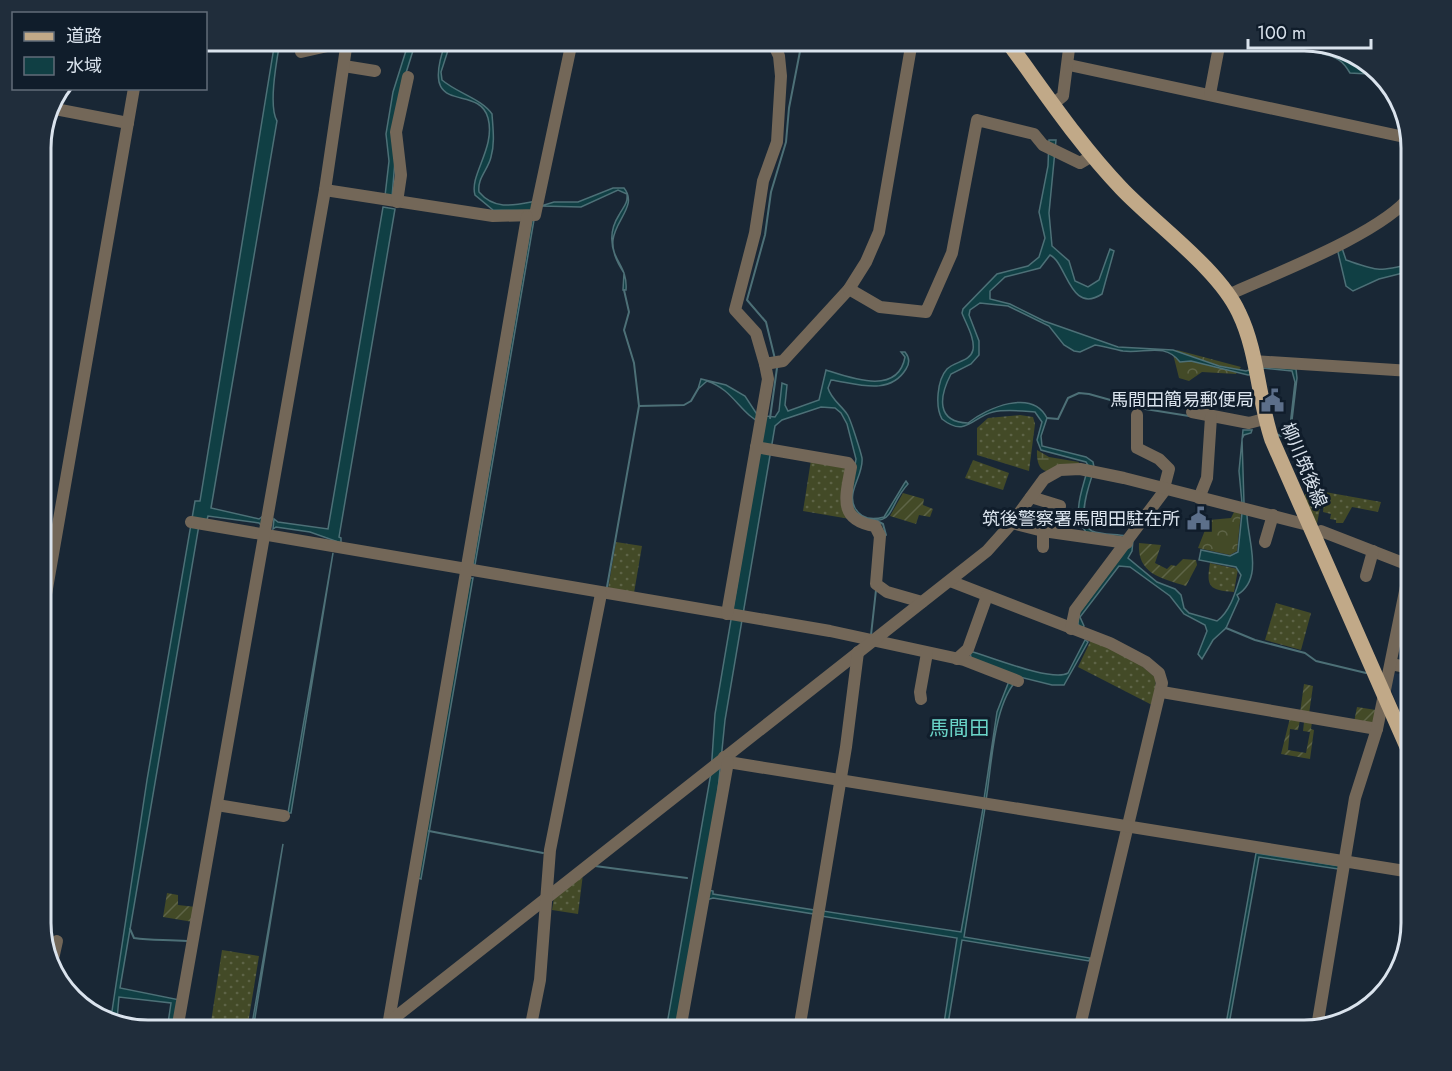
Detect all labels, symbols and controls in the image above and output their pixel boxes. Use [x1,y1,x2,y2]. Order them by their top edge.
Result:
legend [12,12,207,90]
scale bar [1248,12,1371,50]
text: 100 m [1257,20,1306,46]
text: 道路 [66,23,102,49]
text: 水域 [66,53,102,79]
place label: 馬間田簡易郵便局 [1110,387,1254,413]
public building icon: 馬間田簡易郵便局 [1259,387,1285,413]
street label: 柳川筑後線 [1274,418,1334,512]
place label: 筑後警察署馬間田駐在所 [982,506,1180,532]
public building icon: 筑後警察署馬間田駐在所 [1185,506,1211,532]
district label: 馬間田 [929,714,989,743]

